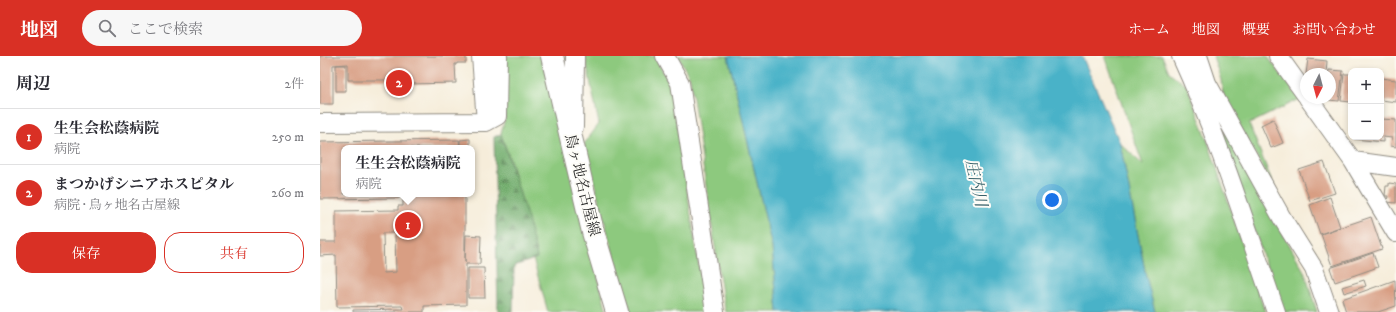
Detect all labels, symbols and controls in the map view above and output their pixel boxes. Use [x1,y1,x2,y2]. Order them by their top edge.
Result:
search box [82,10,362,46]
icon: search [96,17,118,39]
text: 地図 [20,19,58,42]
text: ここで検索 [128,20,203,39]
text: ホーム [1128,21,1170,39]
text: 地図 [1192,21,1220,39]
text: 概要 [1242,21,1270,39]
text: お問い合わせ [1292,21,1376,39]
pin: 2 [386,68,412,98]
north arrow [1300,68,1336,104]
map controls [1348,68,1384,140]
button: + [1348,68,1384,104]
text: 周辺 [16,73,50,95]
text: 2件 [285,76,304,92]
button: − [1348,104,1384,140]
text: 生生会松蔭病院 [54,119,159,138]
text: 1 [27,129,31,145]
text: 250 m [272,129,304,145]
street label: 鳥ヶ地名古屋線 [560,132,604,238]
text: 病院 [54,141,80,157]
popup [341,145,475,197]
text: 生生会松蔭病院 [355,154,461,173]
water label: 庄内川 [961,157,992,211]
text: まつかげシニアホスピタル [54,175,234,194]
text: 病院 [355,176,382,192]
text: 2 [26,185,32,201]
text: 260 m [271,185,304,201]
your location [1042,190,1062,210]
text: 病院 · 鳥ヶ地名古屋線 [54,197,180,213]
pin: 1 [395,210,421,240]
button: 保存 [16,232,156,273]
button: 共有 [164,232,304,273]

